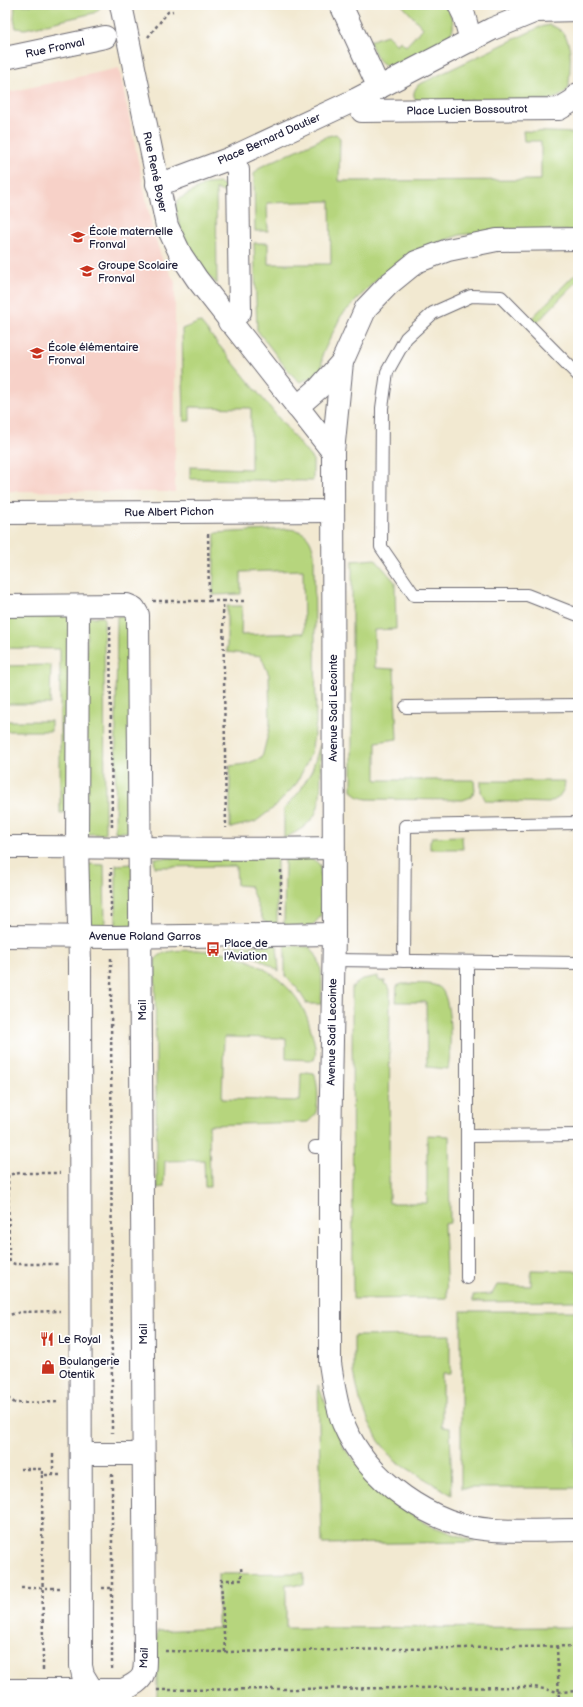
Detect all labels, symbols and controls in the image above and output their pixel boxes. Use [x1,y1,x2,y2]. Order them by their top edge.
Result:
street label: Rue Fronval [24,35,86,61]
street label: Place Lucien Bossoutrot [406,102,528,118]
street label: Place Bernard Dautier [216,110,323,168]
street label: Rue René Boyer [140,131,170,214]
place label: École maternelle Fronval [89,224,173,251]
school or university icon: École maternelle Fronval [70,229,86,245]
place label: Groupe Scolaire Fronval [98,259,179,285]
school or university icon: Groupe Scolaire Fronval [79,263,95,279]
place label: École élémentaire Fronval [48,340,139,367]
school or university icon: École élémentaire Fronval [29,345,45,361]
street label: Rue Albert Pichon [124,505,214,519]
street label: Avenue Sadi Lecointe [327,654,340,762]
street label: Avenue Roland Garros [89,930,202,943]
place label: Place de l'Aviation [224,937,268,963]
bus stop icon: Place de l'Aviation [205,941,221,957]
street label: Avenue Sadi Lecointe [325,978,339,1086]
street label: Mail [136,1000,149,1020]
street label: Mail [137,1324,150,1344]
restaurant icon: Le Royal [39,1331,55,1347]
place label: Le Royal [58,1333,101,1346]
place label: Boulangerie Otentik [59,1355,120,1381]
shop icon: Boulangerie Otentik [40,1359,56,1375]
street label: Mail [137,1647,151,1669]

